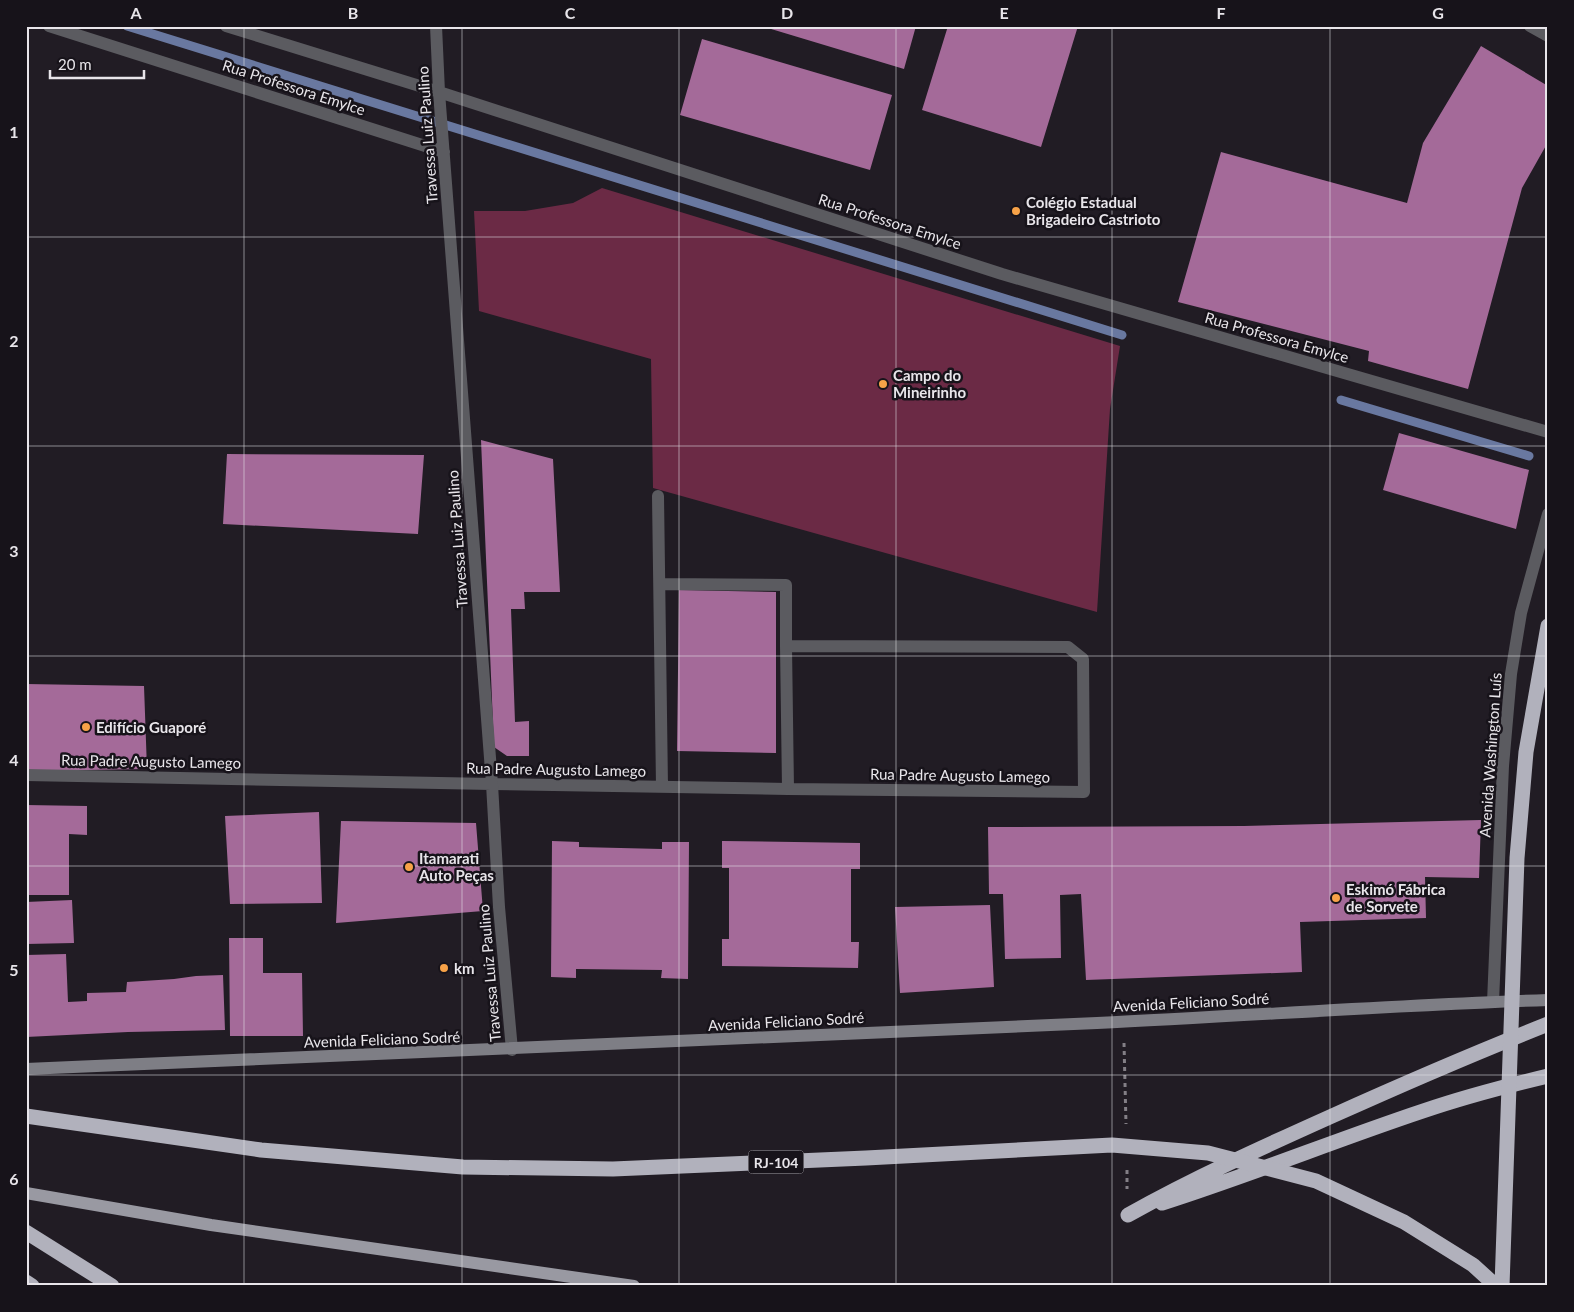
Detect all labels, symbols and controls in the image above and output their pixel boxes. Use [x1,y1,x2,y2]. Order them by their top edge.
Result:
text: A [129,3,142,22]
text: B [348,3,358,22]
text: C [565,3,576,22]
text: D [781,3,793,22]
text: E [999,3,1009,22]
text: F [1216,3,1226,22]
text: G [1432,3,1444,22]
scale bar [50,48,144,80]
text: 20 m [58,55,92,73]
street label: Rua Professora Emylce [220,55,368,119]
street label: Travessa Luiz Paulino [413,66,441,204]
text: 1 [9,122,19,141]
street label: Rua Professora Emylce [816,189,964,253]
place label: Colégio Estadual Brigadeiro Castrioto [1026,193,1161,228]
marker: Colégio Estadual Brigadeiro Castrioto [1010,205,1022,217]
street label: Rua Professora Emylce [1203,308,1351,366]
text: 2 [9,331,19,350]
place label: Campo do Mineirinho [893,366,966,401]
marker: Campo do Mineirinho [877,378,889,390]
street label: Travessa Luiz Paulino [443,470,471,608]
text: 3 [9,541,19,560]
street label: Avenida Washington Luís [1475,672,1505,838]
place label: Edifício Guaporé [96,718,206,736]
marker: Edifício Guaporé [80,721,92,733]
text: 4 [9,750,19,769]
street label: Rua Padre Augusto Lamego [61,750,241,772]
street label: Rua Padre Augusto Lamego [466,758,646,780]
street label: Rua Padre Augusto Lamego [870,764,1050,786]
place label: Itamarati Auto Peças [418,849,494,884]
marker: Itamarati Auto Peças [403,861,415,873]
place label: Eskimó Fábrica de Sorvete [1346,880,1446,915]
marker: Eskimó Fábrica de Sorvete [1330,892,1342,904]
street label: Travessa Luiz Paulino [474,903,504,1043]
place label: km [454,959,475,977]
text: 5 [9,960,19,979]
marker: km [438,962,450,974]
street label: Avenida Feliciano Sodré [1112,989,1270,1015]
street label: Avenida Feliciano Sodré [707,1008,865,1034]
street label: Avenida Feliciano Sodré [303,1027,461,1051]
road number: RJ-104 [748,1150,804,1174]
text: 6 [9,1169,19,1188]

